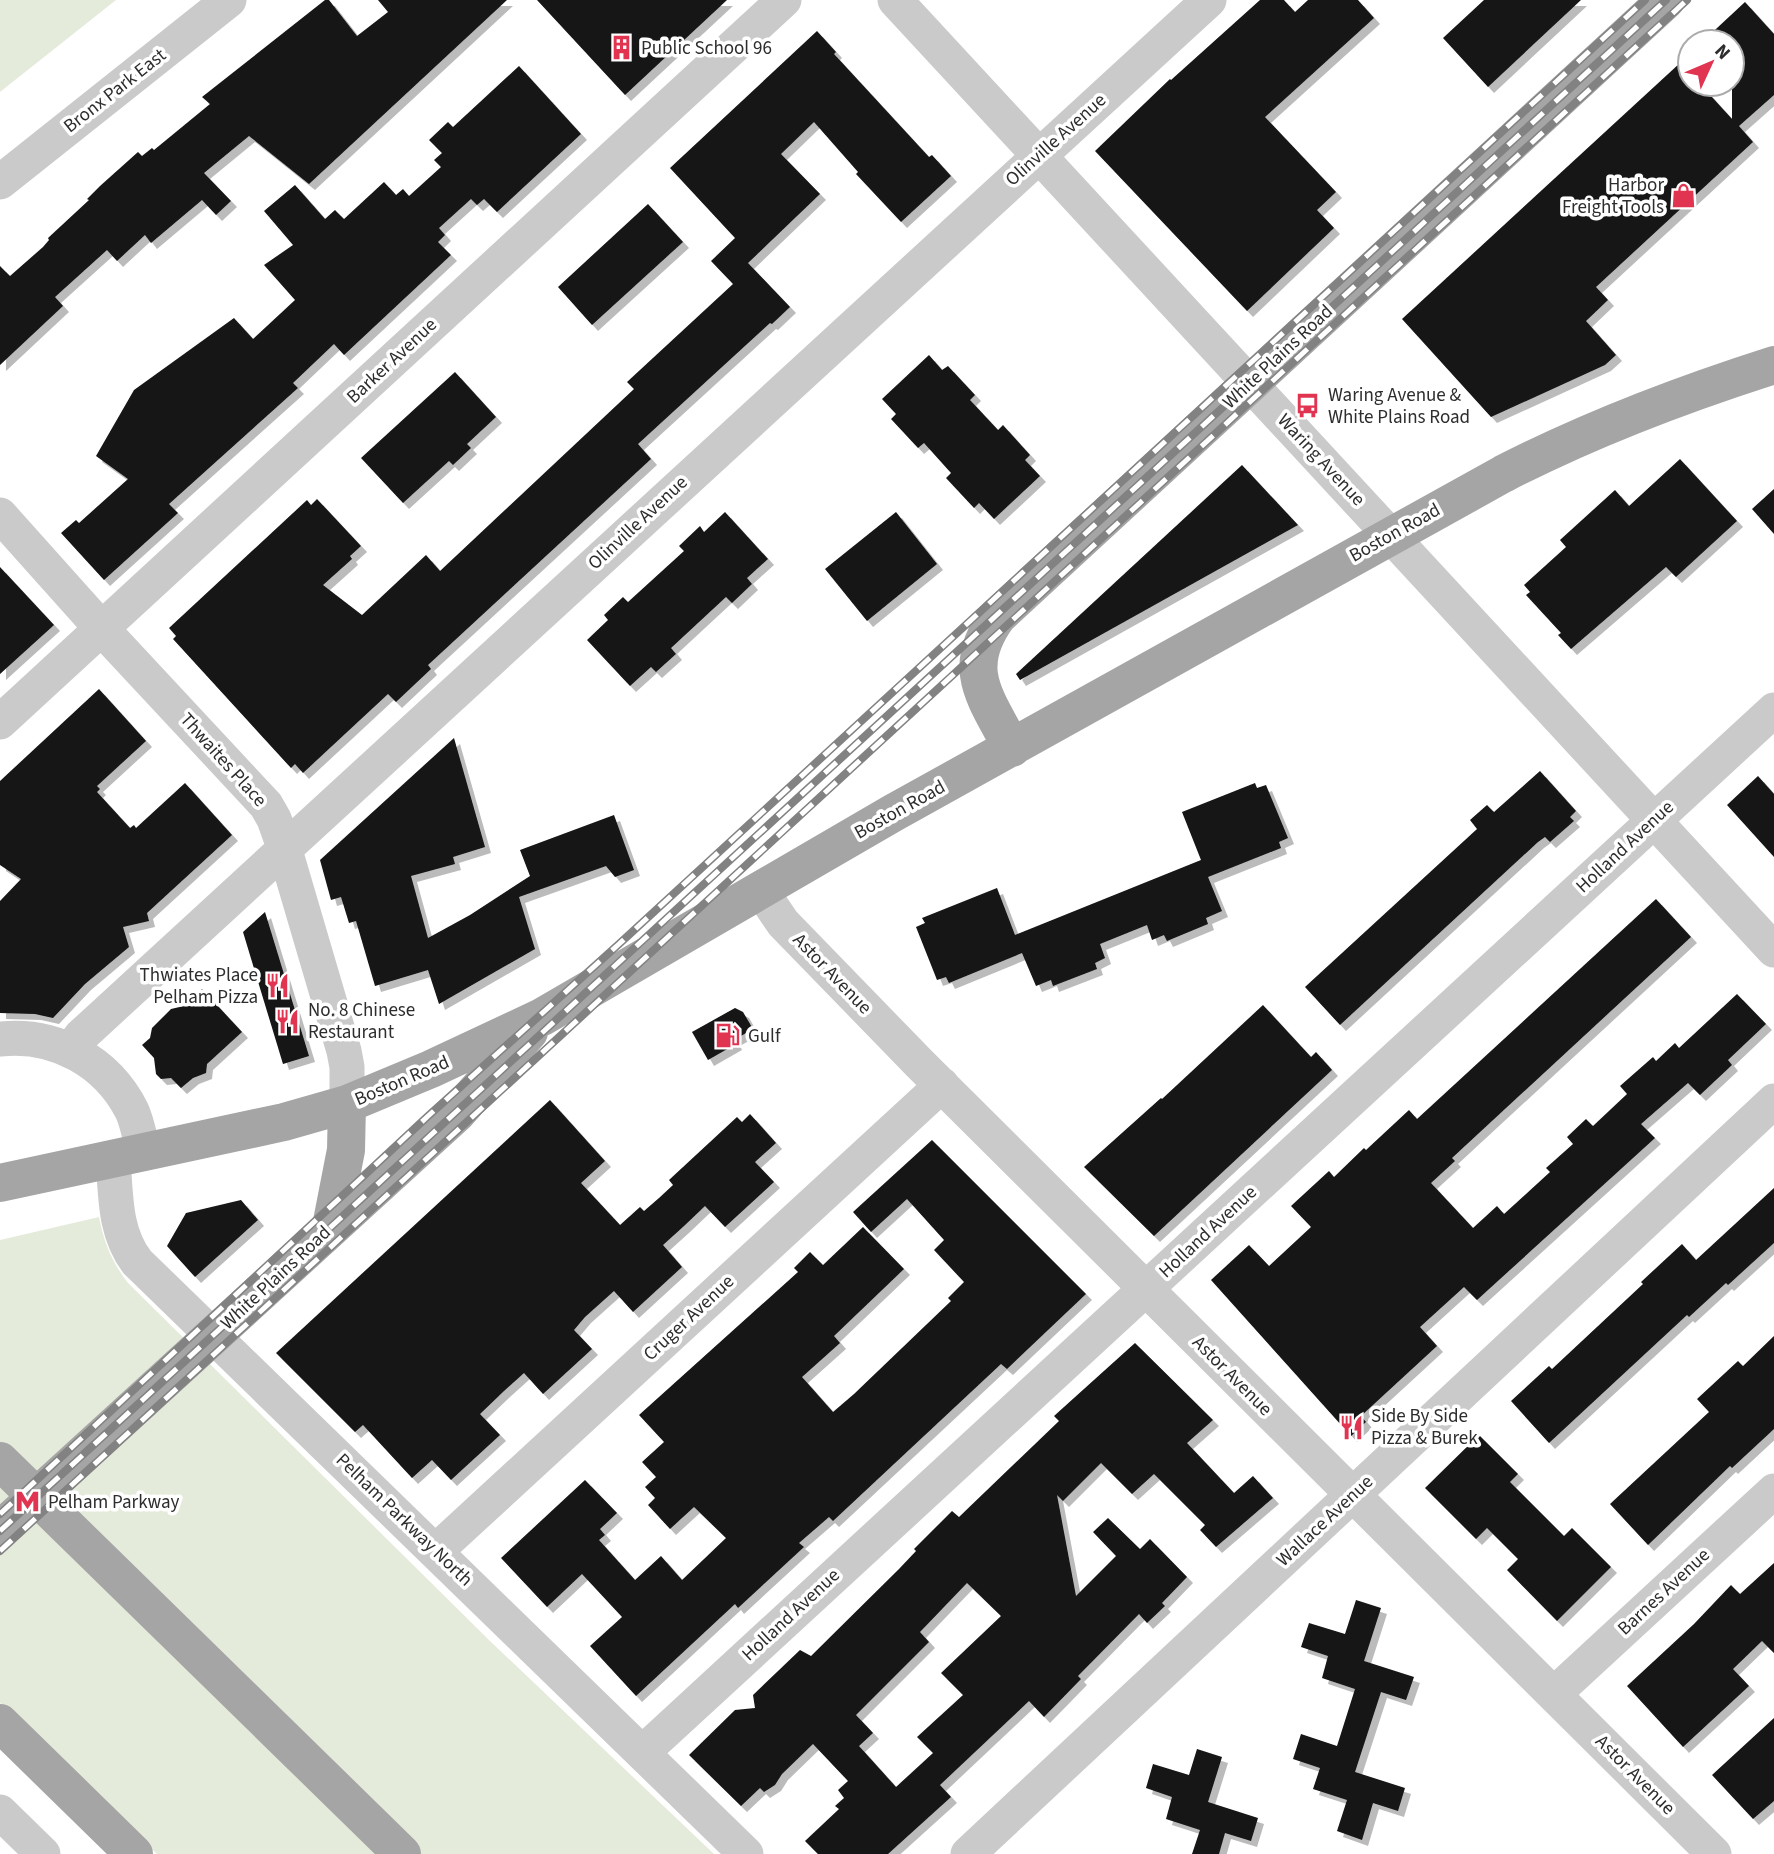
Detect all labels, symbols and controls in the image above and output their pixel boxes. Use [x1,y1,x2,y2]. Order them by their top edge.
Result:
north arrow [1676,28,1746,98]
building icon: Public School 96 [607,34,635,62]
place label: Public School 96 [641,35,772,62]
text: N [1708,38,1736,66]
street label: Bronx Park East [58,42,172,140]
street label: Olinville Avenue [1000,87,1112,193]
place label: Harbor Freight Tools [1562,172,1664,221]
shop icon: Harbor Freight Tools [1670,182,1698,210]
street label: White Plains Road [1217,299,1339,415]
street label: Barker Avenue [341,312,443,410]
place label: Waring Avenue & White Plains Road [1328,382,1470,431]
bus stop icon: Waring Avenue & White Plains Road [1294,392,1322,420]
street label: Waring Avenue [1271,408,1371,512]
street label: Olinville Avenue [582,470,694,576]
street label: Boston Road [1345,497,1445,569]
street label: Thwaites Place [173,707,273,813]
street label: Boston Road [850,774,950,846]
street label: Holland Avenue [1570,794,1680,900]
street label: Astor Avenue [786,927,878,1021]
place label: Thwiates Place Pelham Pizza [140,962,258,1011]
restaurant icon: Thwiates Place Pelham Pizza [264,972,292,1000]
place label: No. 8 Chinese Restaurant [308,997,415,1046]
restaurant icon: No. 8 Chinese Restaurant [274,1007,302,1035]
fuel station icon: Gulf [714,1022,742,1050]
place label: Gulf [748,1023,782,1050]
street label: Boston Road [350,1049,454,1113]
street label: Holland Avenue [1153,1179,1263,1285]
street label: White Plains Road [215,1220,337,1336]
street label: Cruger Avenue [638,1269,740,1367]
street label: Astor Avenue [1186,1330,1278,1422]
place label: Side By Side Pizza & Burek [1371,1403,1478,1452]
restaurant icon: Side By Side Pizza & Burek [1337,1413,1365,1441]
street label: Pelham Parkway North [329,1447,479,1593]
street label: Wallace Avenue [1271,1469,1379,1573]
metro station icon: Pelham Parkway [14,1488,42,1516]
place label: Pelham Parkway [48,1489,180,1516]
street label: Barnes Avenue [1612,1542,1716,1642]
street label: Holland Avenue [736,1562,846,1668]
street label: Astor Avenue [1589,1729,1681,1821]

